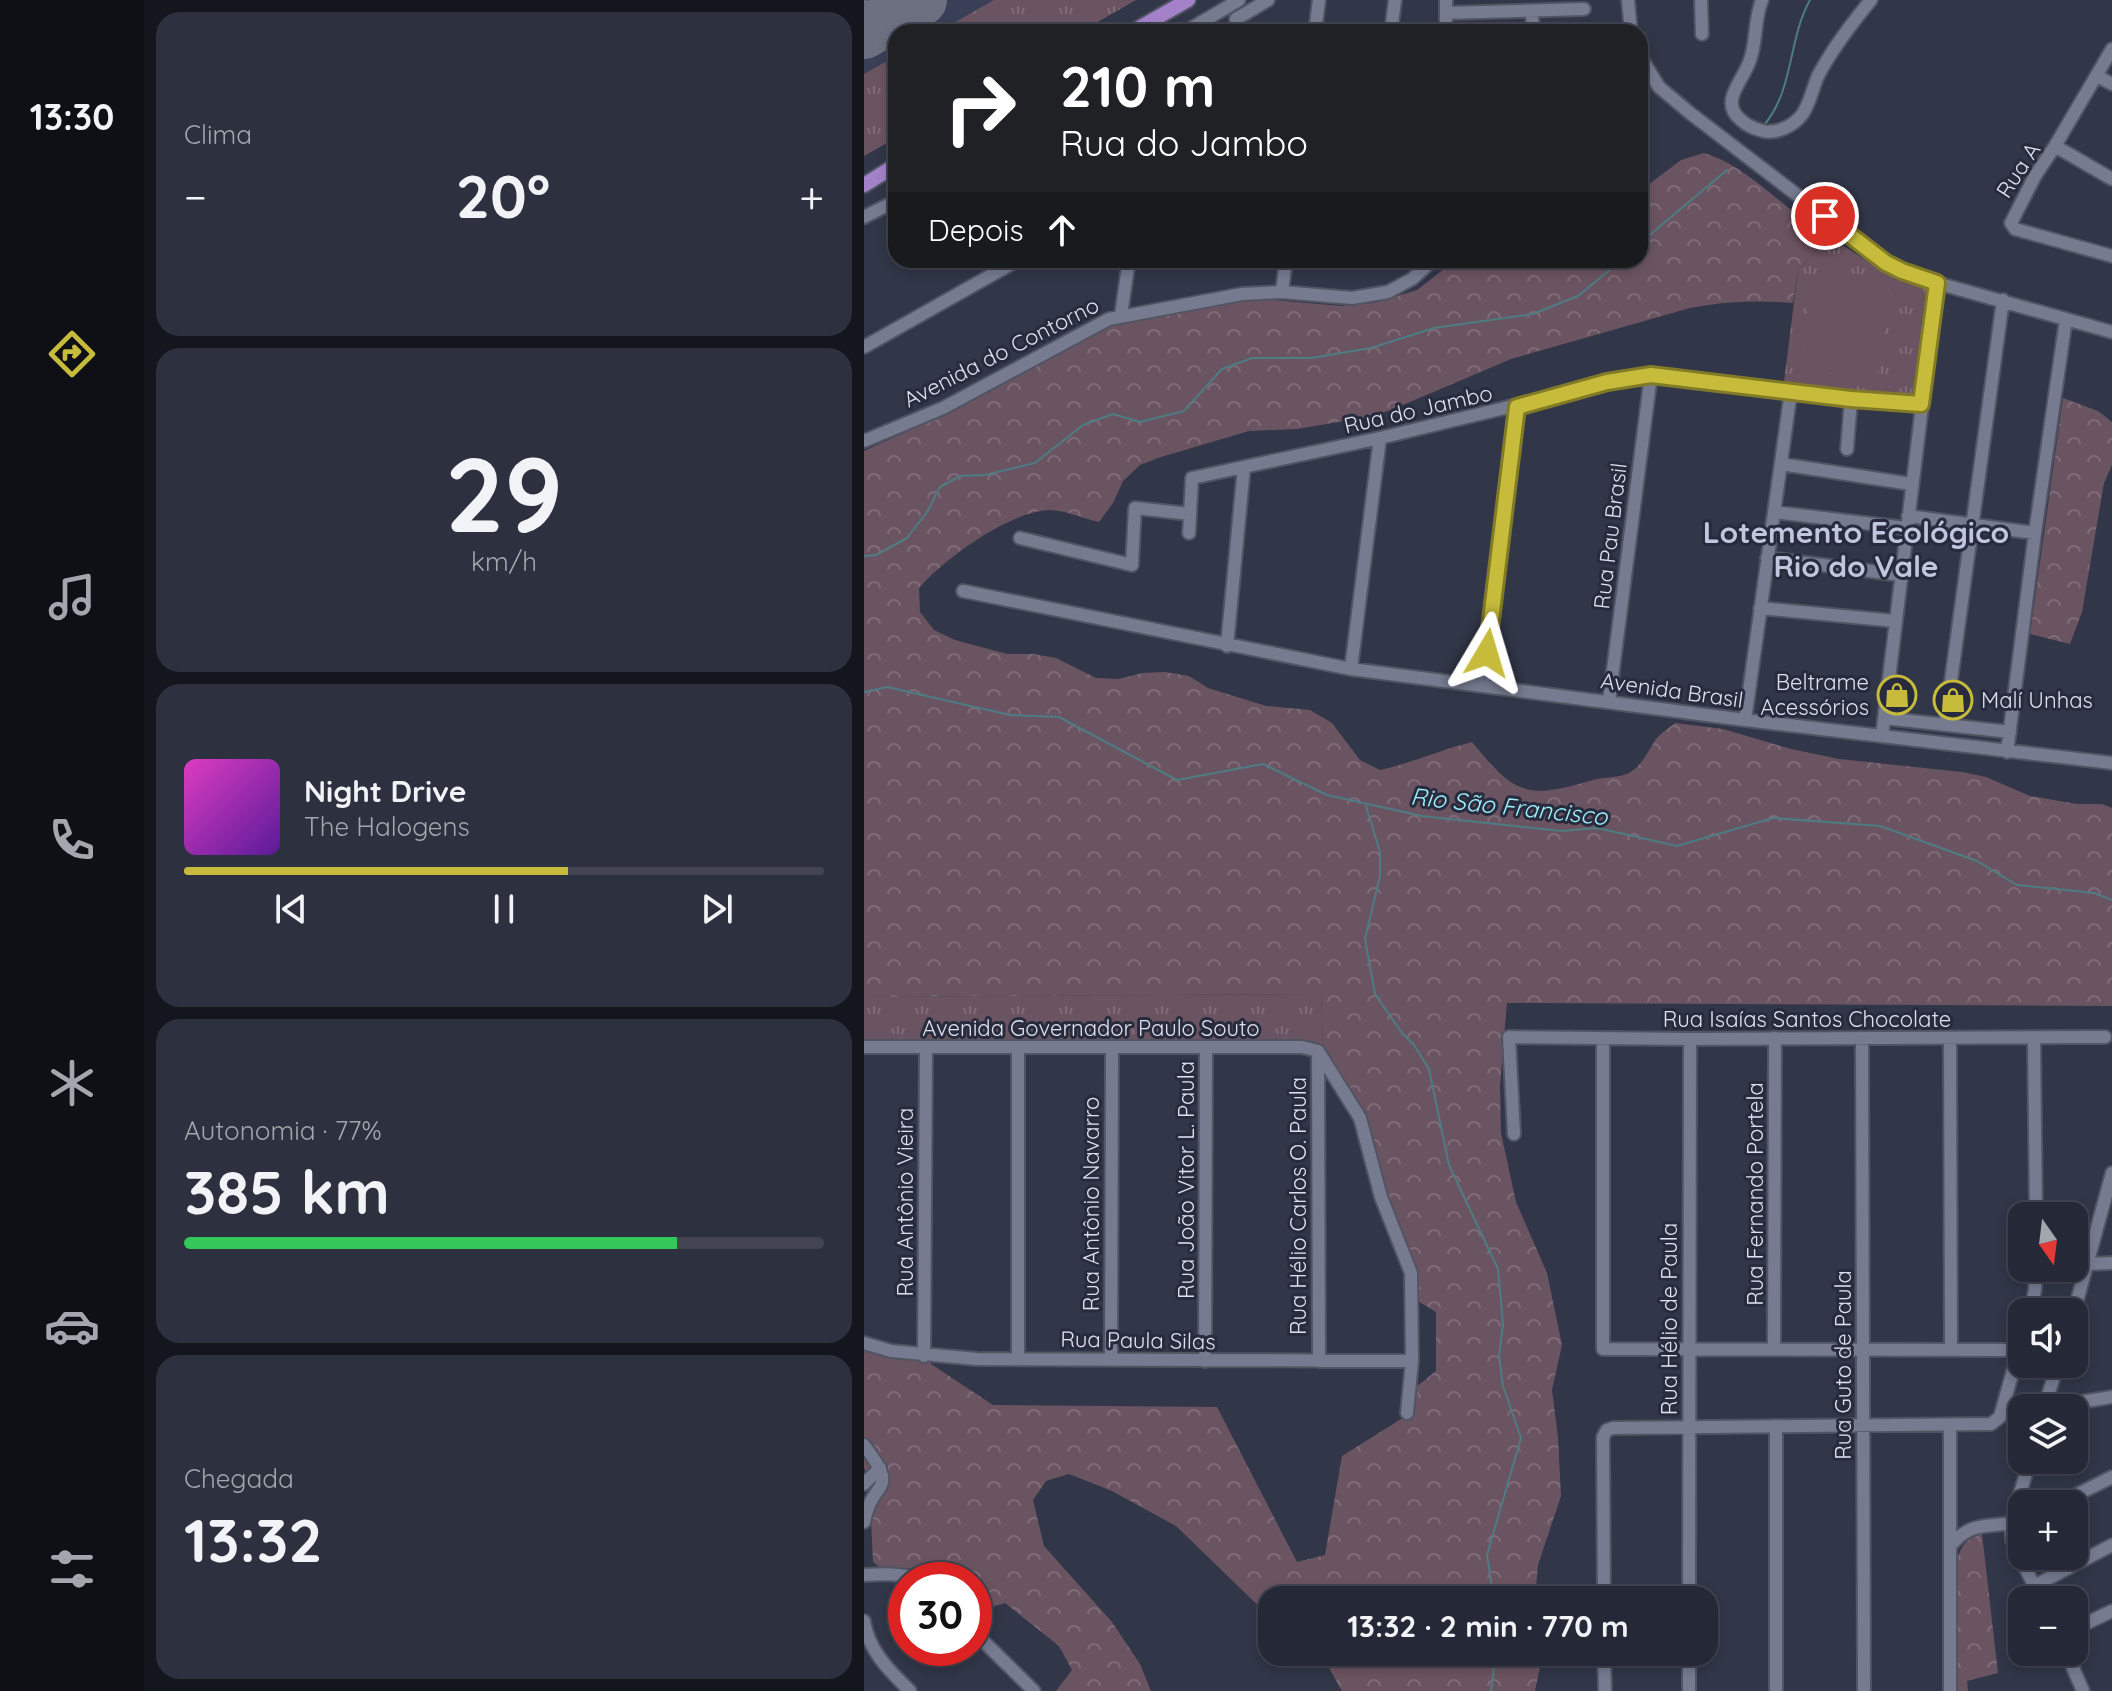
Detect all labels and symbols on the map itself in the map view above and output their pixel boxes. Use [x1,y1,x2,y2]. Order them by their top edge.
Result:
street label: Rua A [1990,137,2046,203]
pin [1791,182,1859,250]
street label: Avenida do Contorno [899,291,1103,413]
street label: Rua do Jambo [1341,378,1495,440]
street label: Rua Pau Brasil [1587,461,1633,611]
district label: Lotemento Ecológico Rio do Vale [1703,513,2009,585]
position arrow [1445,611,1529,695]
street label: Avenida Brasil [1599,666,1745,714]
place label: Beltrame Acessórios [1760,668,1869,721]
shop icon: Beltrame Acessórios [1876,674,1918,716]
shop icon: Malí Unhas [1932,679,1974,721]
place label: Malí Unhas [1981,686,2093,714]
water label: Rio São Francisco [1409,781,1610,831]
street label: Rua Isaías Santos Chocolate [1663,1005,1951,1033]
street label: Avenida Governador Paulo Souto [922,1014,1260,1042]
street label: Rua João Vitor L. Paula [1172,1061,1200,1299]
street label: Rua Hélio Carlos O. Paula [1284,1077,1312,1335]
street label: Rua Fernando Portela [1741,1082,1769,1306]
street label: Rua Antônio Navarro [1077,1097,1105,1311]
street label: Rua Antônio Vieira [891,1108,919,1296]
north arrow [2008,1202,2088,1282]
street label: Rua Hélio de Paula [1655,1223,1683,1415]
street label: Rua Guto de Paula [1829,1270,1857,1460]
street label: Rua Paula Silas [1060,1325,1216,1355]
speed limit sign: 30 [888,1562,992,1666]

